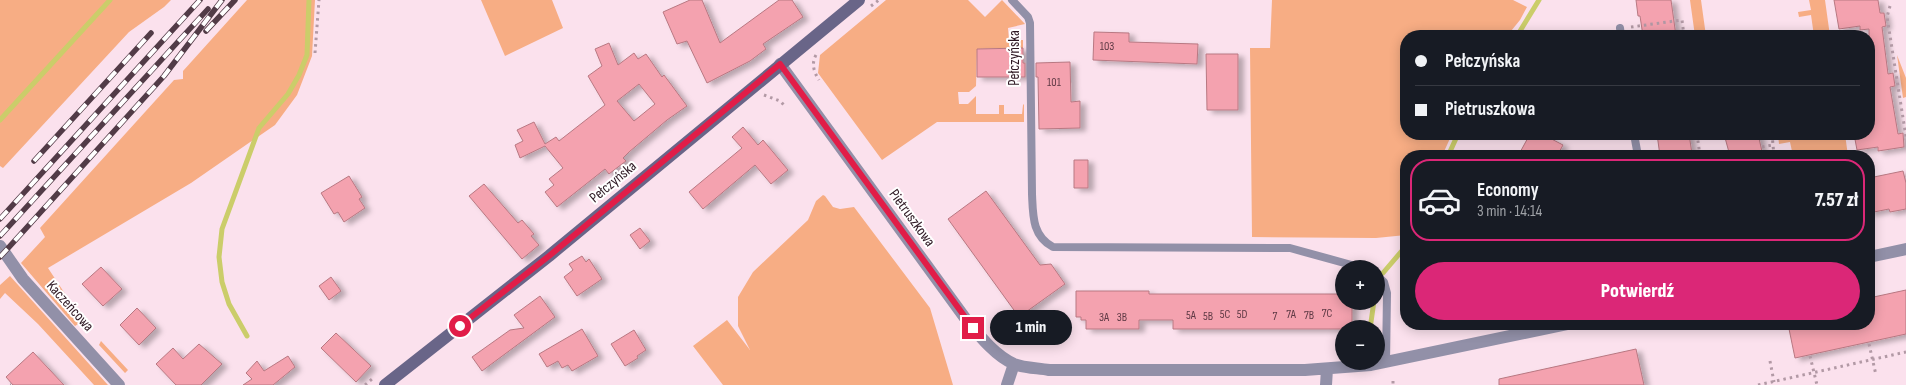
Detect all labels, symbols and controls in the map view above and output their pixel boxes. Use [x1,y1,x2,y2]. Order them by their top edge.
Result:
street label: Pełczyńska [1005,30,1024,86]
house number: 103 [1100,39,1114,54]
text: Pełczyńska [1445,50,1520,73]
house number: 101 [1047,75,1062,90]
text: Pietruszkowa [1445,98,1535,121]
street label: Pełczyńska [586,157,641,207]
icon: car [1417,178,1462,223]
text: Economy [1477,179,1539,202]
street label: Pietruszkowa [885,186,939,251]
text: 7.57 zł [1815,189,1858,212]
text: 3 min · 14:14 [1477,202,1542,221]
map controls [1335,260,1385,370]
button: + [1335,260,1385,310]
button: Potwierdź [1415,262,1860,320]
street label: Kaczeńcowa [42,277,98,336]
house number: 7C [1322,306,1332,321]
house number: 5C [1220,307,1230,322]
house number: 5D [1237,307,1247,322]
house number: 7A [1286,307,1297,322]
house number: 5A [1186,308,1197,323]
house number: 7B [1304,308,1314,323]
house number: 5B [1203,309,1213,324]
house number: 7 [1273,309,1278,324]
callout: 1 min [990,310,1073,346]
house number: 3A [1099,310,1110,325]
house number: 3B [1117,310,1127,325]
route start [449,315,471,337]
route end [962,317,984,339]
text: 1 min [1016,318,1046,337]
button: − [1335,320,1385,370]

